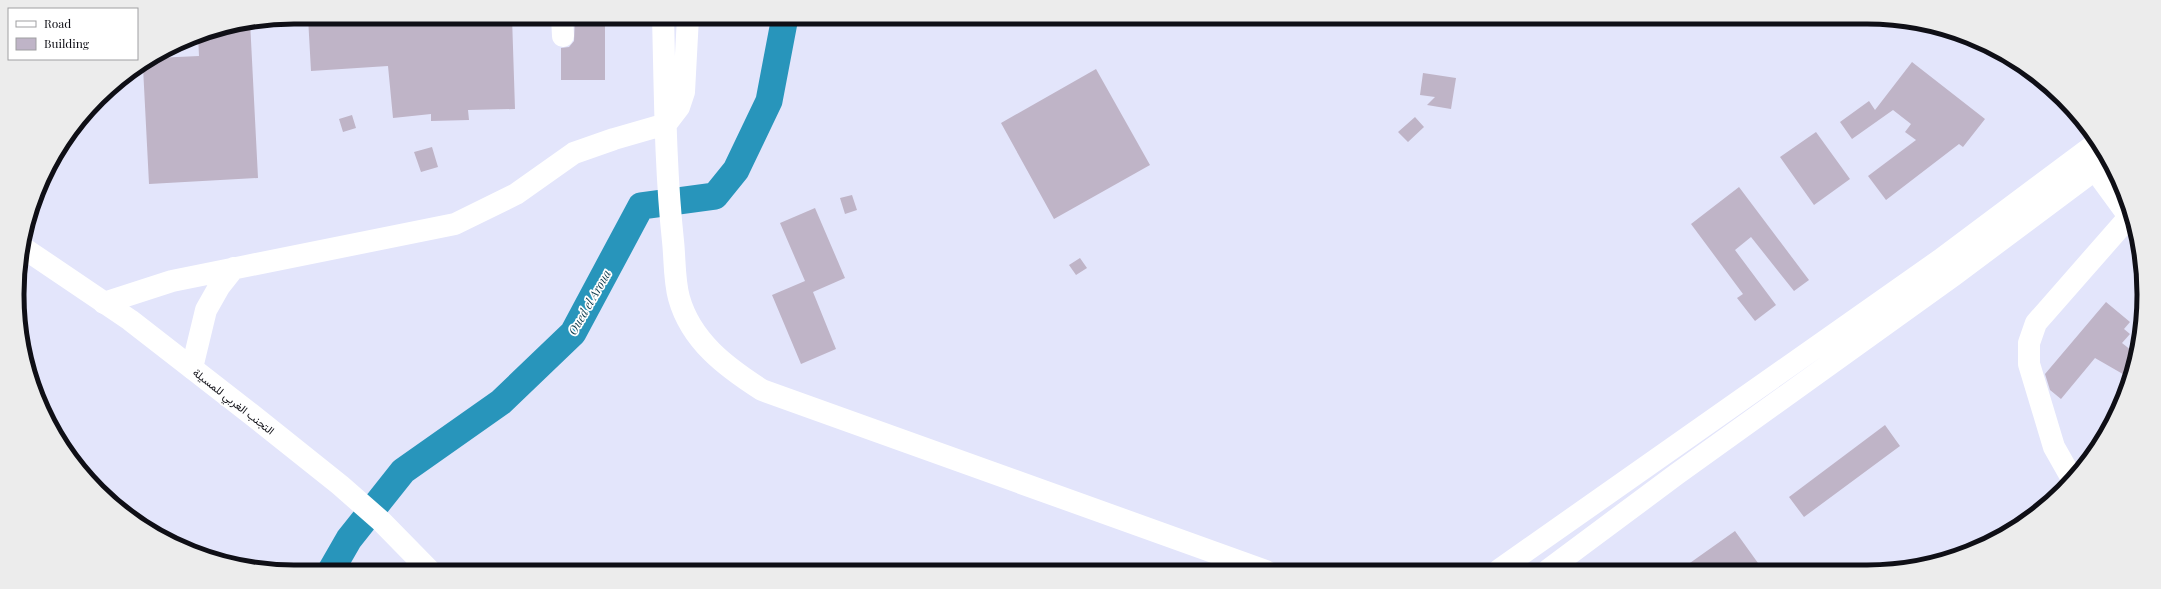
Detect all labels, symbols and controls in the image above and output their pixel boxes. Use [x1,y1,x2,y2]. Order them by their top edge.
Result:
legend [8,8,138,60]
text: Road [44,15,71,31]
text: Building [44,35,90,51]
water label: Oued el Aroua [564,267,614,337]
street label: التجنب الغربي للمسيلة [188,364,278,440]

